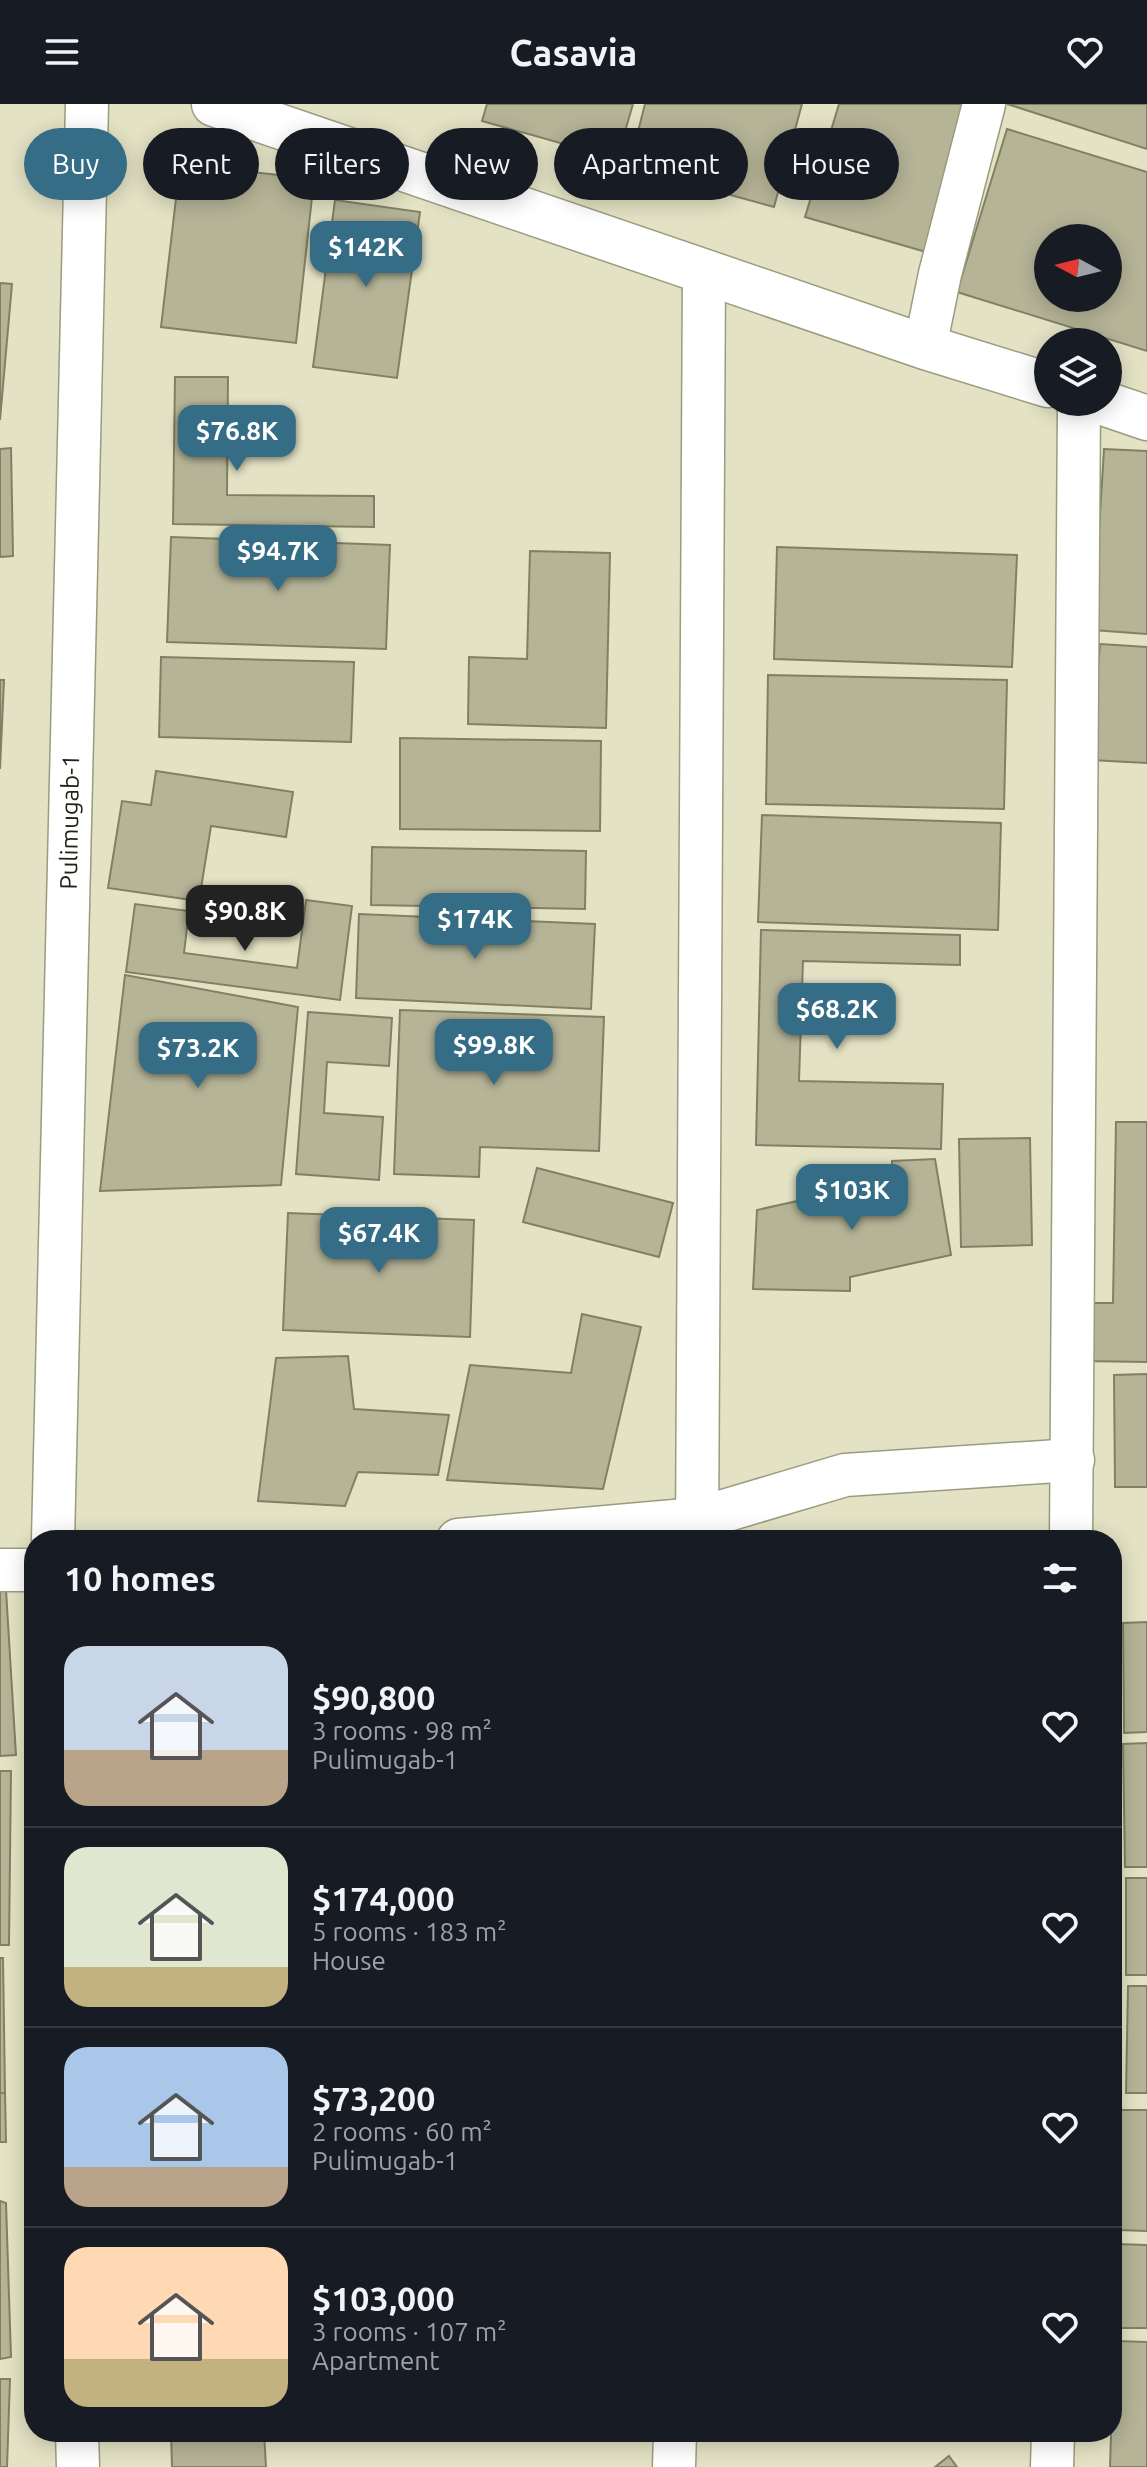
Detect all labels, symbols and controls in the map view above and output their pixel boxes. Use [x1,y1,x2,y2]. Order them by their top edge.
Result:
icon: menu [40,30,84,74]
icon: heart [1063,30,1107,74]
text: Casavia [510,32,637,73]
chip: Buy [24,128,127,200]
chip: Rent [143,128,259,200]
chip: Filters [275,128,409,200]
chip: New [425,128,538,200]
chip: Apartment [554,128,748,200]
chip: House [764,128,899,200]
pin: $142K [310,221,422,289]
north arrow [1034,224,1122,312]
map controls [1034,224,1122,416]
text: $142K [328,232,404,261]
button: layers [1034,328,1122,416]
pin: $76.8K [172,405,302,473]
text: $76.8K [196,416,278,445]
pin: $94.7K [213,525,343,593]
text: $94.7K [237,536,319,565]
street label: Pulimugab-1 [55,754,84,890]
pin: $90.8K [180,885,310,953]
pin: $174K [419,893,531,961]
text: $90.8K [204,896,286,925]
text: $174K [437,904,513,933]
pin: $68.2K [772,983,902,1051]
text: $68.2K [796,994,878,1023]
pin: $99.8K [429,1019,559,1087]
pin: $73.2K [133,1022,263,1090]
text: $99.8K [453,1030,535,1059]
text: $73.2K [157,1033,239,1062]
pin: $103K [796,1164,908,1232]
text: $103K [814,1175,890,1204]
pin: $67.4K [314,1207,444,1275]
text: $67.4K [338,1218,420,1247]
icon: filters [1038,1556,1082,1600]
text: 10 homes [64,1559,216,1597]
icon: home [128,1678,224,1774]
text: $90,800 [312,1678,435,1716]
icon: heart [1038,1704,1082,1748]
text: 3 rooms · 98 m² [312,1716,492,1745]
text: Pulimugab-1 [312,1745,459,1774]
icon: home [128,1879,224,1975]
text: $174,000 [312,1879,455,1917]
icon: heart [1038,1905,1082,1949]
text: 5 rooms · 183 m² [312,1917,507,1946]
text: House [312,1946,386,1975]
icon: home [128,2079,224,2175]
text: $73,200 [312,2079,435,2117]
icon: heart [1038,2105,1082,2149]
text: 2 rooms · 60 m² [312,2117,492,2146]
text: Pulimugab-1 [312,2146,459,2175]
icon: home [128,2279,224,2375]
text: $103,000 [312,2279,455,2317]
icon: heart [1038,2305,1082,2349]
text: 3 rooms · 107 m² [312,2317,507,2346]
text: Apartment [312,2346,439,2375]

